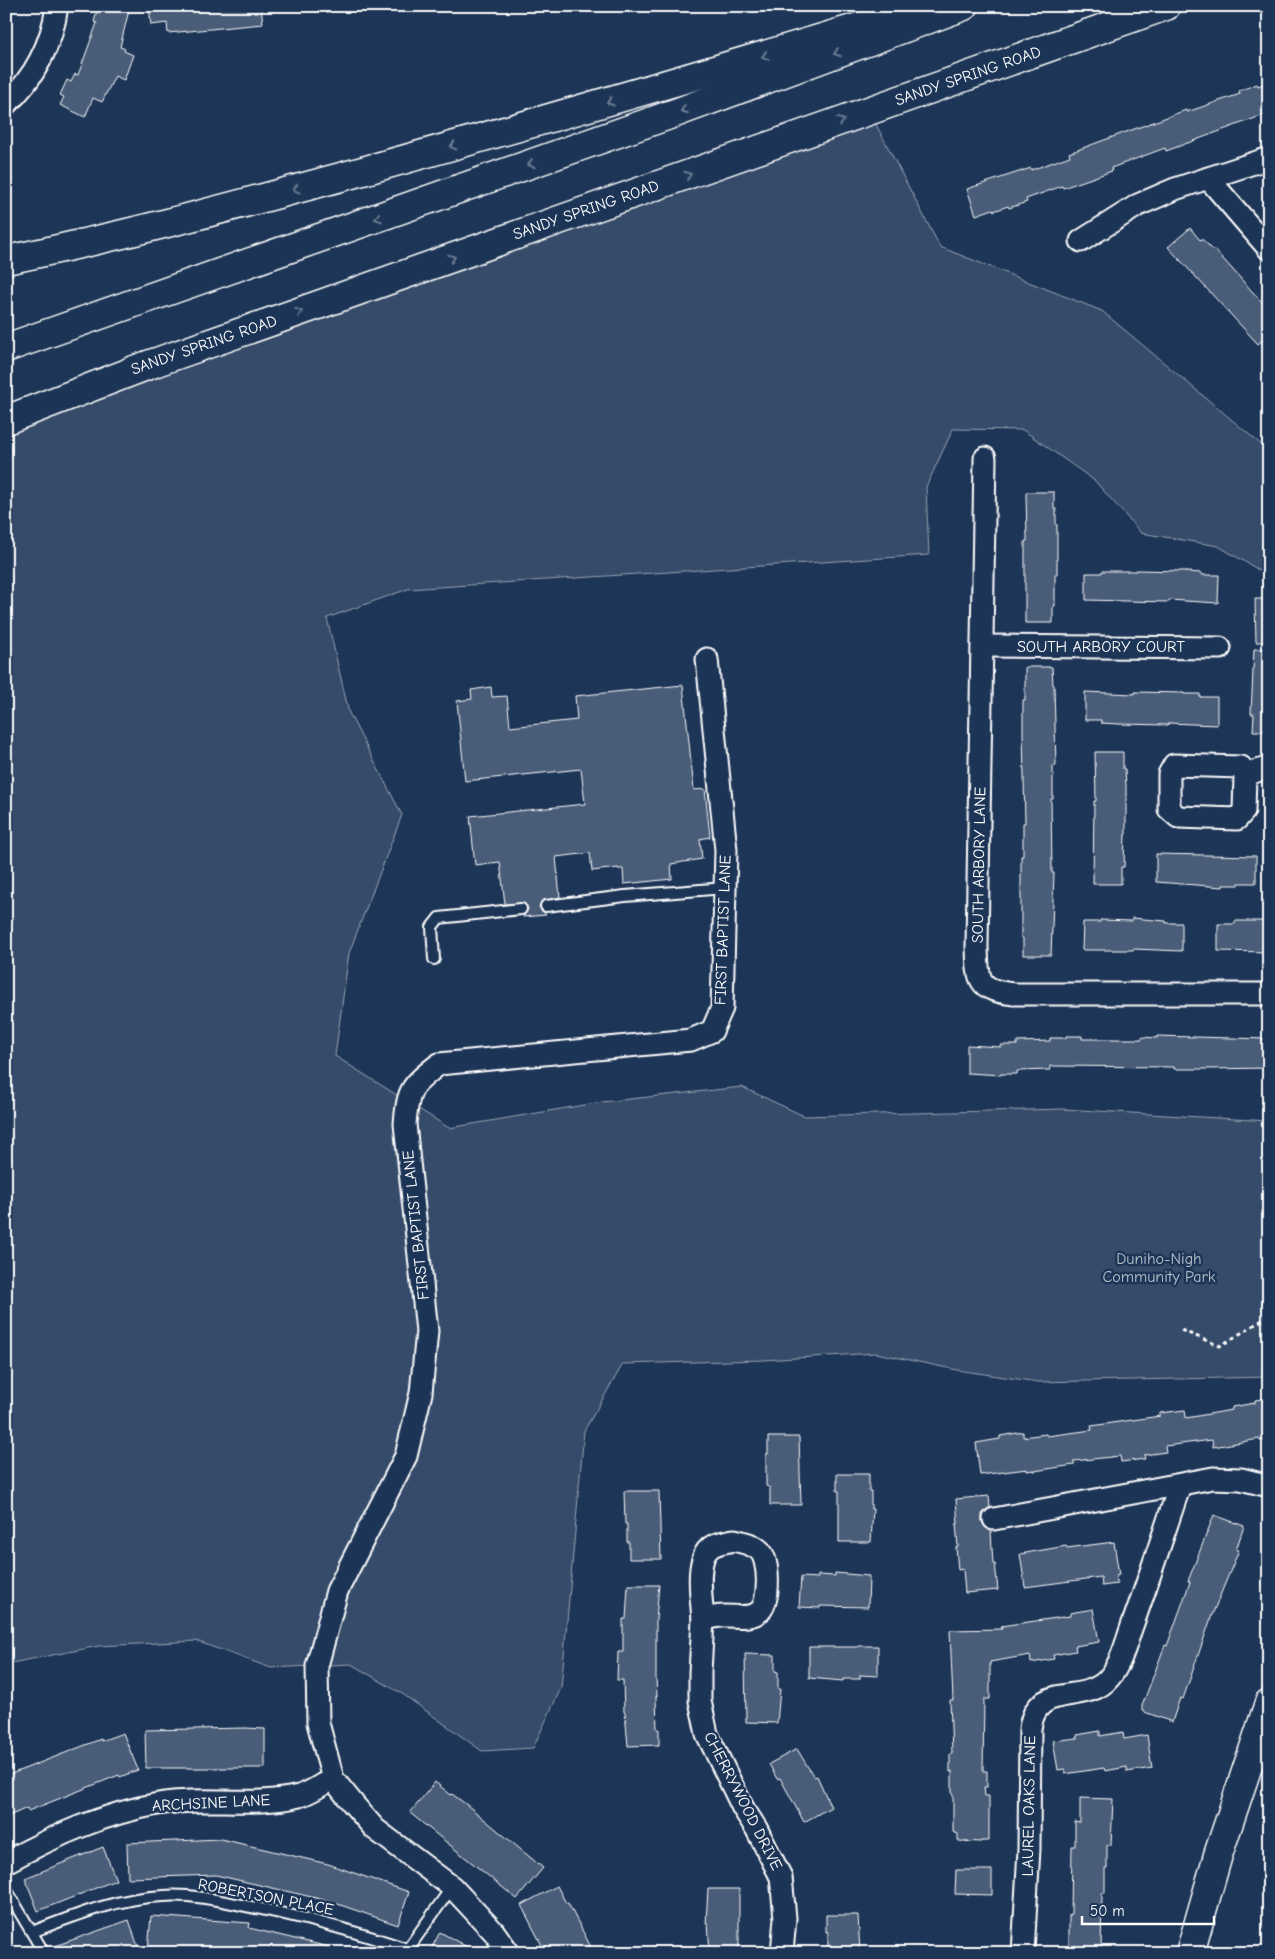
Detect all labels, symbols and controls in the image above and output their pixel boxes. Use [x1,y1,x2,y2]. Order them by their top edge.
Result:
street label: SANDY SPRING ROAD [893,43,1043,109]
one-way arrow [833,48,841,58]
one-way arrow [762,50,770,60]
one-way arrow [606,96,614,106]
one-way arrow [680,104,689,114]
one-way arrow [837,117,845,127]
one-way arrow [450,140,458,150]
one-way arrow [527,158,536,168]
one-way arrow [683,171,692,181]
street label: SANDY SPRING ROAD [511,177,661,243]
one-way arrow [293,183,301,193]
one-way arrow [374,212,382,222]
one-way arrow [447,254,456,264]
one-way arrow [294,307,303,317]
street label: SANDY SPRING ROAD [129,312,279,378]
street label: SOUTH ARBORY COURT [1017,638,1186,656]
street label: SOUTH ARBORY LANE [969,786,989,943]
street label: FIRST BAPTIST LANE [711,854,735,1005]
street label: FIRST BAPTIST LANE [399,1149,433,1301]
park label: Duniho-Nigh Community Park [1102,1250,1216,1286]
street label: CHERRYWOOD DRIVE [700,1729,786,1874]
street label: LAUREL OAKS LANE [1019,1735,1039,1877]
street label: ARCHSINE LANE [151,1791,271,1815]
street label: ROBERTSON PLACE [197,1875,336,1919]
scale bar [1082,1894,1215,1926]
text: 50 m [1090,1902,1125,1920]

